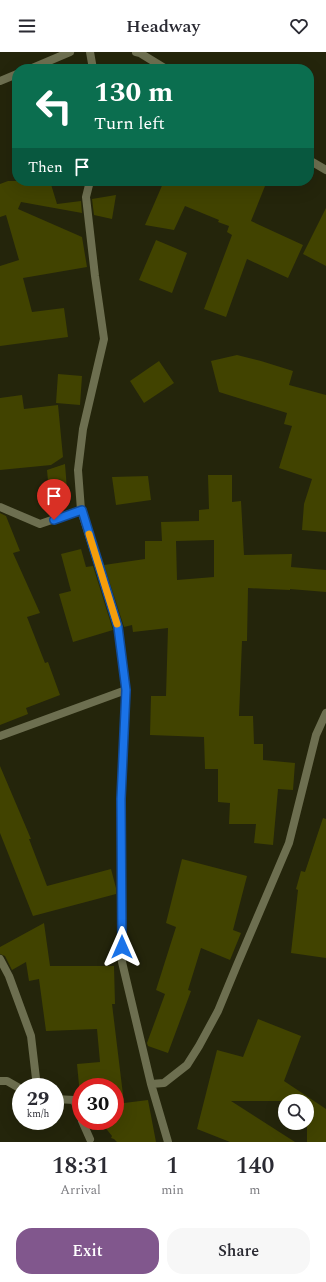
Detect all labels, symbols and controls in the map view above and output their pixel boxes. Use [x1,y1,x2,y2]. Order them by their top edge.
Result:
text: Headway [126,13,200,40]
icon: menu [16,15,38,37]
icon: heart [288,15,310,37]
text: 130 m [94,71,173,114]
icon: left [28,80,80,132]
text: Turn left [94,110,165,137]
text: Then [28,156,63,179]
icon: arrive [71,156,93,178]
pin [37,479,71,520]
icon: arrive [43,485,65,507]
position arrow [101,926,143,968]
speed limit sign: 30 [72,1078,124,1130]
text: 29 [27,1084,49,1114]
map controls [278,1094,314,1130]
button: search [278,1094,314,1130]
text: km/h [27,1106,49,1122]
text: 18:31 [52,1148,109,1184]
text: 1 [166,1148,179,1184]
text: 140 [236,1148,274,1184]
text: Arrival [60,1180,101,1200]
text: min [161,1180,184,1200]
text: m [249,1180,261,1200]
button: Exit [16,1228,159,1274]
button: Share [167,1228,310,1274]

